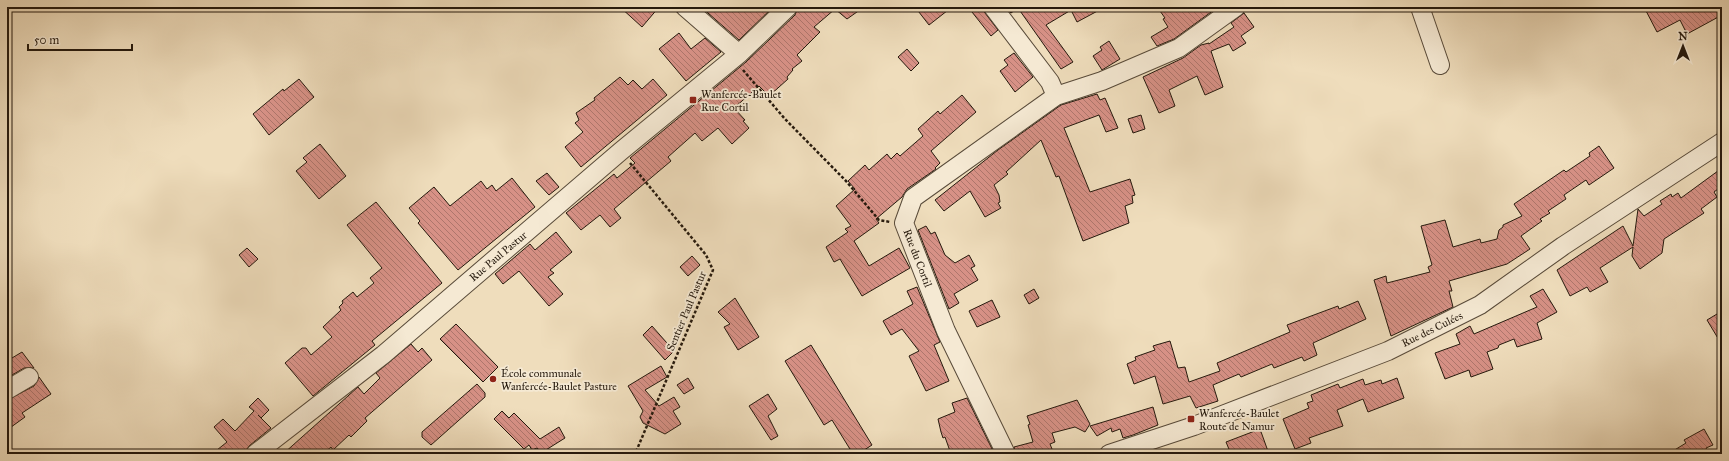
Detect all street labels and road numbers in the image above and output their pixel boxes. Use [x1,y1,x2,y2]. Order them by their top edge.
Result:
street label: Rue du Cortil [900,227,935,289]
street label: Rue Paul Pastur [467,228,530,284]
street label: Sentier Paul Pastur [664,269,709,353]
street label: Rue des Culées [1400,309,1465,350]

